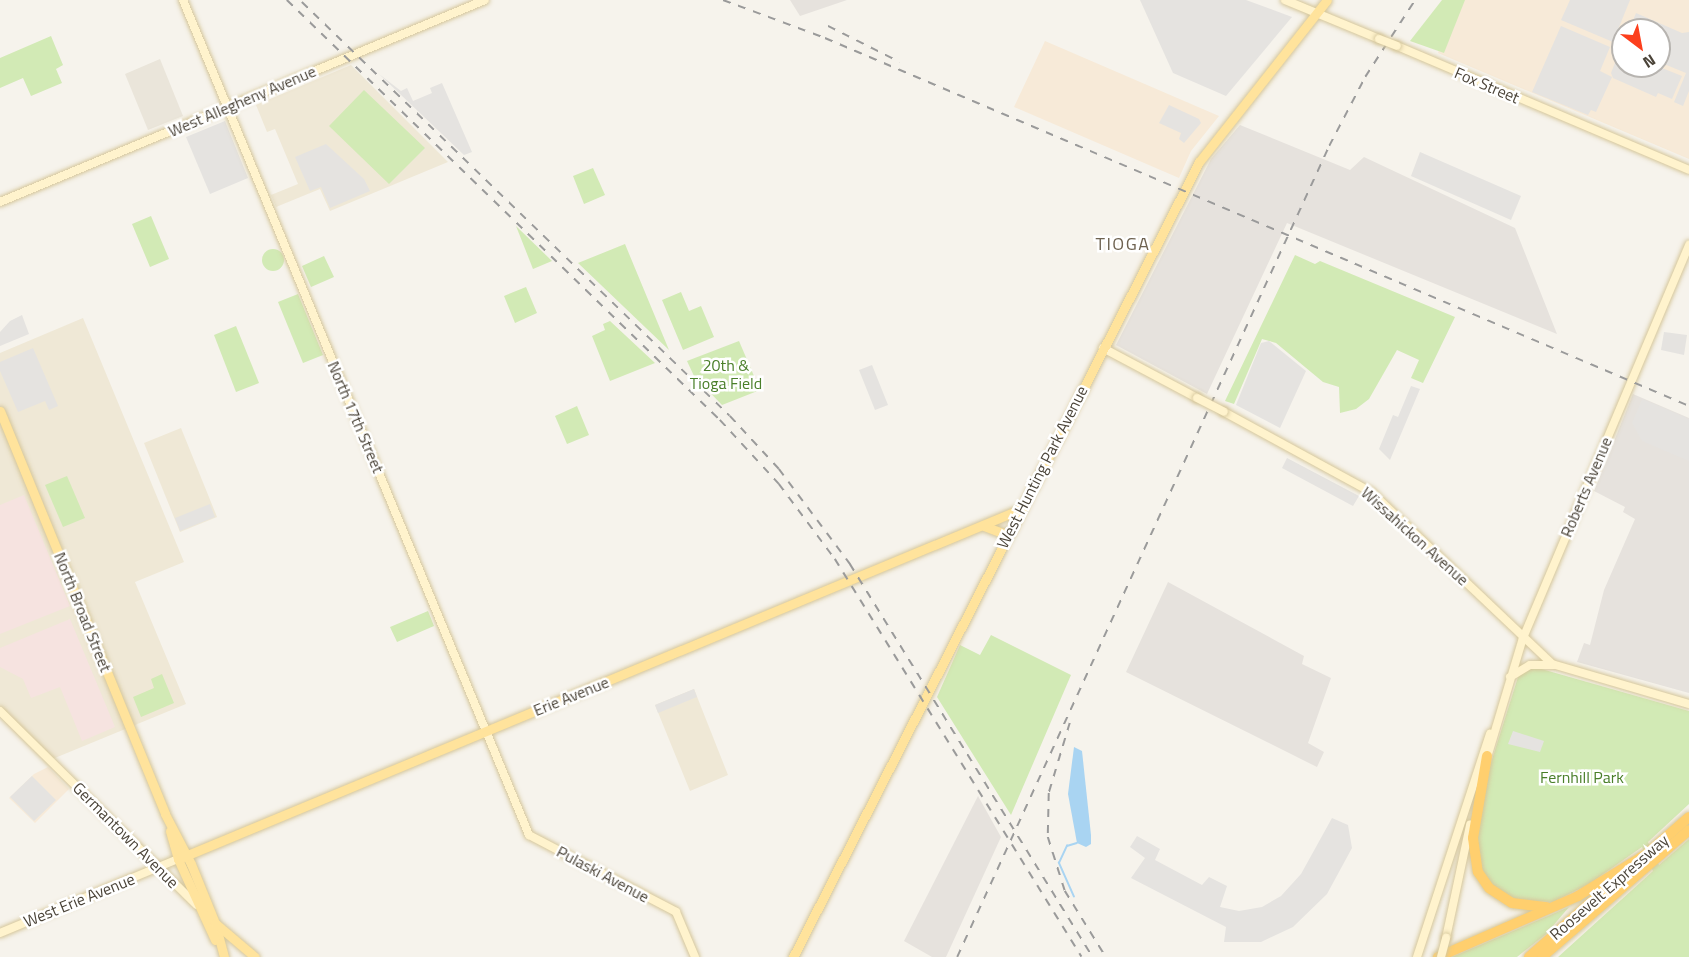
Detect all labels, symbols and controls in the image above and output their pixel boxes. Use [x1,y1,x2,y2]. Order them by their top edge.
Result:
north arrow [1611,18,1671,78]
text: N [1638,48,1661,75]
street label: West Allegheny Avenue [165,61,319,141]
street label: Fox Street [1452,63,1522,107]
district label: TIOGA [1095,233,1151,255]
park label: 20th & Tioga Field [690,355,762,393]
street label: North 17th Street [324,358,388,476]
street label: West Hunting Park Avenue [993,382,1091,552]
street label: Roberts Avenue [1556,434,1616,540]
street label: Wissahickon Avenue [1357,483,1473,589]
street label: North Broad Street [50,549,116,675]
street label: Erie Avenue [531,672,611,720]
park label: Fernhill Park [1540,767,1624,787]
street label: Germantown Avenue [69,778,183,892]
street label: Roosevelt Expressway [1546,830,1672,944]
street label: Pulaski Avenue [554,842,652,906]
street label: West Erie Avenue [21,869,137,931]

